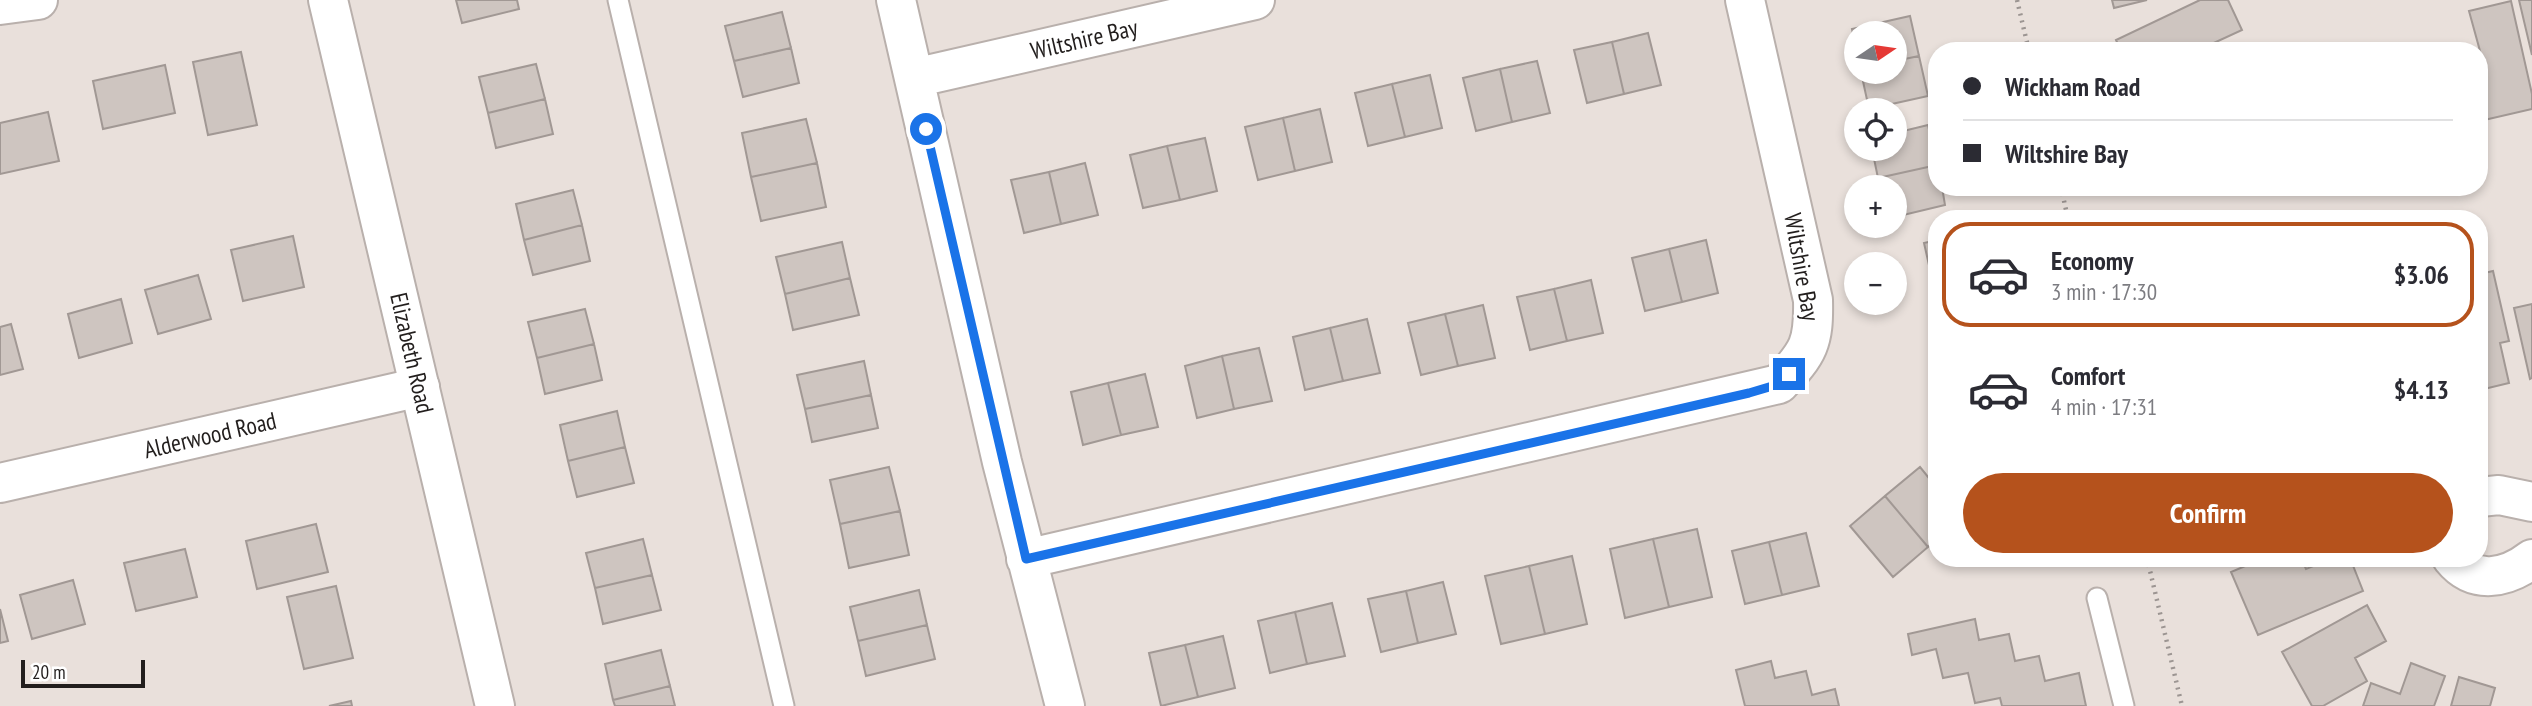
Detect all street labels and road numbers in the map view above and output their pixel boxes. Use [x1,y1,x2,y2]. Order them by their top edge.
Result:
street label: Wiltshire Bay [1027,12,1141,66]
street label: Wiltshire Bay [1777,211,1827,323]
street label: Elizabeth Road [383,290,441,416]
street label: Alderwood Road [141,405,279,465]

